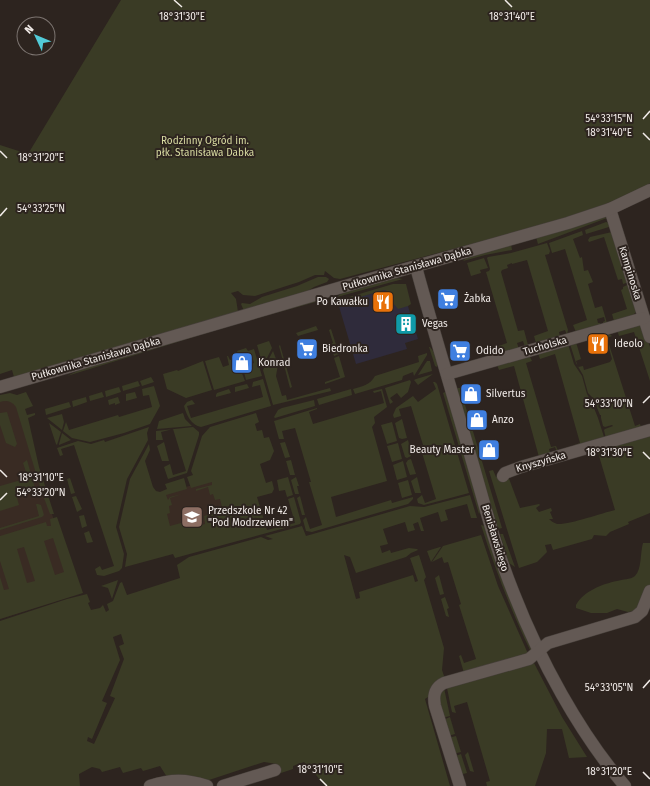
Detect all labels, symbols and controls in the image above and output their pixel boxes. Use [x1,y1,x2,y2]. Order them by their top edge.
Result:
text: 18°31'30"E [159,11,205,23]
text: 18°31'40"E [489,11,535,23]
north arrow [16,16,56,56]
text: N [22,22,36,37]
text: 54°33'15"N [585,113,633,125]
text: 18°31'40"E [586,127,632,139]
park label: Rodzinny Ogród im. płk. Stanisława Dabka [156,135,254,159]
text: 18°31'20"E [18,152,64,164]
text: 54°33'25"N [17,203,65,215]
street label: Pułkownika Stanisława Dąbka [341,245,473,293]
street label: Kampinoska [616,245,644,301]
supermarket icon: Żabka [435,286,461,312]
restaurant icon: Po Kawałku [370,289,396,315]
place label: Żabka [464,291,491,305]
place label: Po Kawałku [316,296,368,308]
building icon: Vegas [393,311,419,337]
place label: Vegas [422,318,448,330]
restaurant icon: Ideolo [585,331,611,357]
street label: Tucholska [522,334,568,358]
street label: Pułkownika Stanisława Dąbka [30,335,162,383]
supermarket icon: Biedronka [294,336,320,362]
supermarket icon: Odido [447,338,473,364]
place label: Ideolo [614,338,643,350]
place label: Biedronka [322,343,368,355]
place label: Odido [476,345,504,357]
shop icon: Konrad [229,350,255,376]
place label: Konrad [258,357,290,369]
shop icon: Silvertus [458,381,484,407]
place label: Silvertus [486,388,526,400]
text: 54°33'10"N [585,398,633,410]
shop icon: Anzo [464,407,490,433]
place label: Anzo [492,414,514,426]
shop icon: Beauty Master [476,437,502,463]
place label: Beauty Master [410,444,474,456]
text: 18°31'30"E [586,447,632,459]
street label: Knyszyńska [514,448,567,475]
text: 18°31'10"E [18,472,64,484]
text: 54°33'20"N [17,487,65,499]
street label: Benisławskiego [479,503,511,573]
school or university icon: Przedszkole Nr 42 "Pod Modrzewiem" [179,504,205,530]
place label: Przedszkole Nr 42 "Pod Modrzewiem" [208,505,293,529]
text: 54°33'05"N [585,682,633,694]
text: 18°31'10"E [297,764,343,776]
text: 18°31'20"E [586,766,632,778]

